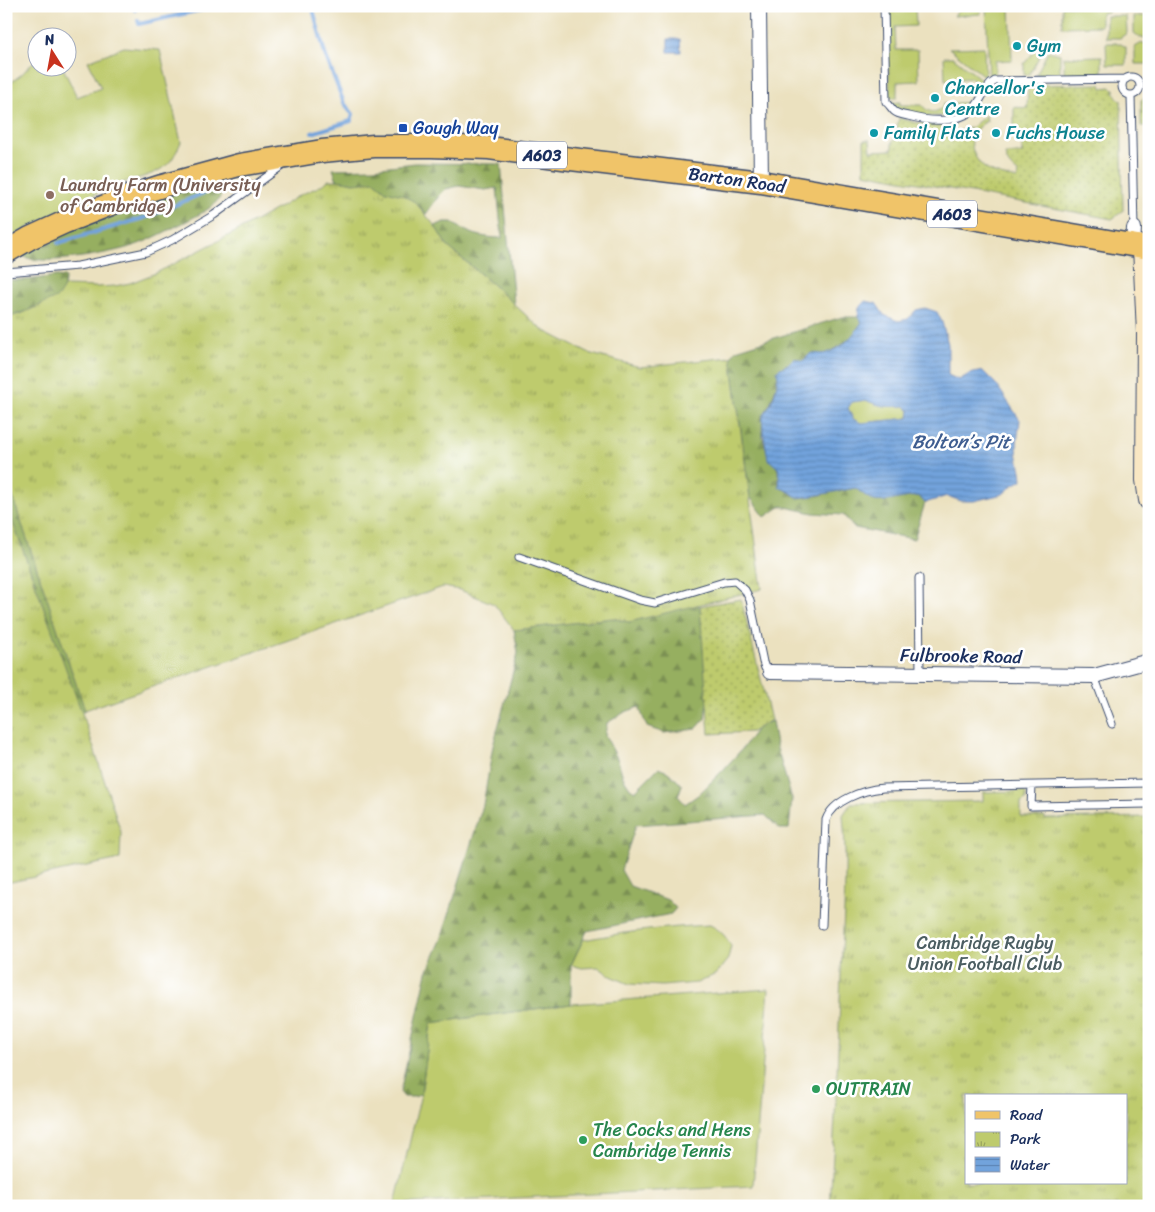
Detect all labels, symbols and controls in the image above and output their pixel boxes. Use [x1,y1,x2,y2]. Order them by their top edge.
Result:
text: N [41,26,57,53]
north arrow [28,28,78,78]
place label: Gym [1027,30,1062,62]
marker: Gym [1011,40,1023,52]
place label: Chancellor's Centre [945,72,1045,125]
marker: Chancellor's Centre [929,92,941,104]
place label: Gough Way [413,112,499,144]
place label: Family Flats [884,117,981,149]
place label: Fuchs House [1006,117,1105,149]
marker: Gough Way [397,122,409,134]
marker: Family Flats [868,127,880,139]
marker: Fuchs House [990,127,1002,139]
road number: A603 [517,142,567,168]
street label: Barton Road [686,157,789,203]
place label: Laundry Farm (University of Cambridge) [60,169,261,222]
marker: Laundry Farm (University of Cambridge) [44,189,56,201]
road number: A603 [927,200,977,228]
water label: Bolton’s Pit [912,425,1013,458]
street label: Fulbrooke Road [900,639,1024,673]
park label: Cambridge Rugby Union Football Club [908,927,1063,980]
place label: OUTTRAIN [826,1073,912,1105]
marker: OUTTRAIN [810,1083,822,1095]
legend [965,1094,1128,1184]
text: Road [1010,1102,1043,1128]
place label: The Cocks and Hens Cambridge Tennis [593,1114,752,1167]
text: Park [1010,1126,1041,1152]
marker: The Cocks and Hens Cambridge Tennis [577,1134,589,1146]
text: Water [1010,1152,1050,1178]

